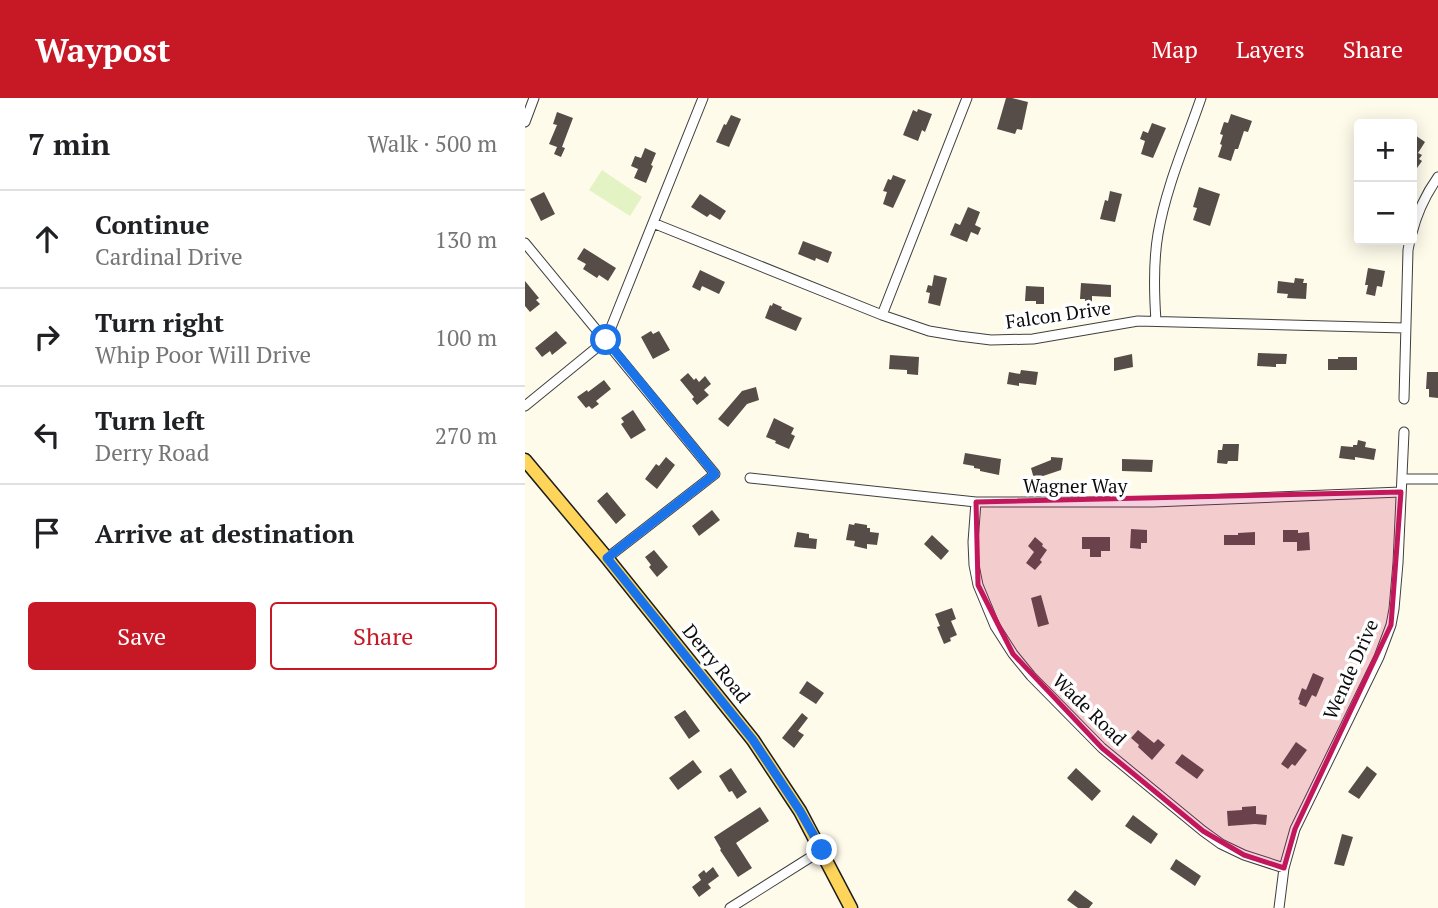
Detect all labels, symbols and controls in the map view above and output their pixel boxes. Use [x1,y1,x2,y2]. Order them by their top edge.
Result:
text: Waypost [35,28,170,71]
text: Map [1151,33,1198,65]
text: Layers [1236,33,1305,65]
text: Share [1343,33,1403,65]
map controls [1354,119,1417,245]
button: + [1354,119,1417,182]
text: 7 min [28,124,110,164]
text: Walk · 500 m [368,128,497,159]
button: − [1354,182,1417,245]
text: Continue [95,207,209,241]
icon: ahead [28,220,66,258]
text: 130 m [435,224,497,255]
text: Cardinal Drive [95,241,243,272]
street label: Falcon Drive [1004,294,1112,334]
text: Turn right [95,305,224,339]
icon: right [28,318,66,356]
text: 100 m [435,322,497,353]
route start [590,324,621,355]
text: Whip Poor Will Drive [95,339,311,370]
text: Turn left [95,403,205,437]
icon: left [28,416,66,454]
text: 270 m [435,420,497,451]
text: Derry Road [95,437,209,468]
street label: Wagner Way [1023,473,1128,498]
icon: arrive [28,514,66,552]
text: Arrive at destination [95,516,354,550]
button: Save [28,602,256,670]
button: Share [270,602,497,670]
street label: Wende Drive [1317,615,1383,723]
street label: Derry Road [678,618,757,708]
street label: Wade Road [1048,668,1133,751]
route end [806,834,837,865]

